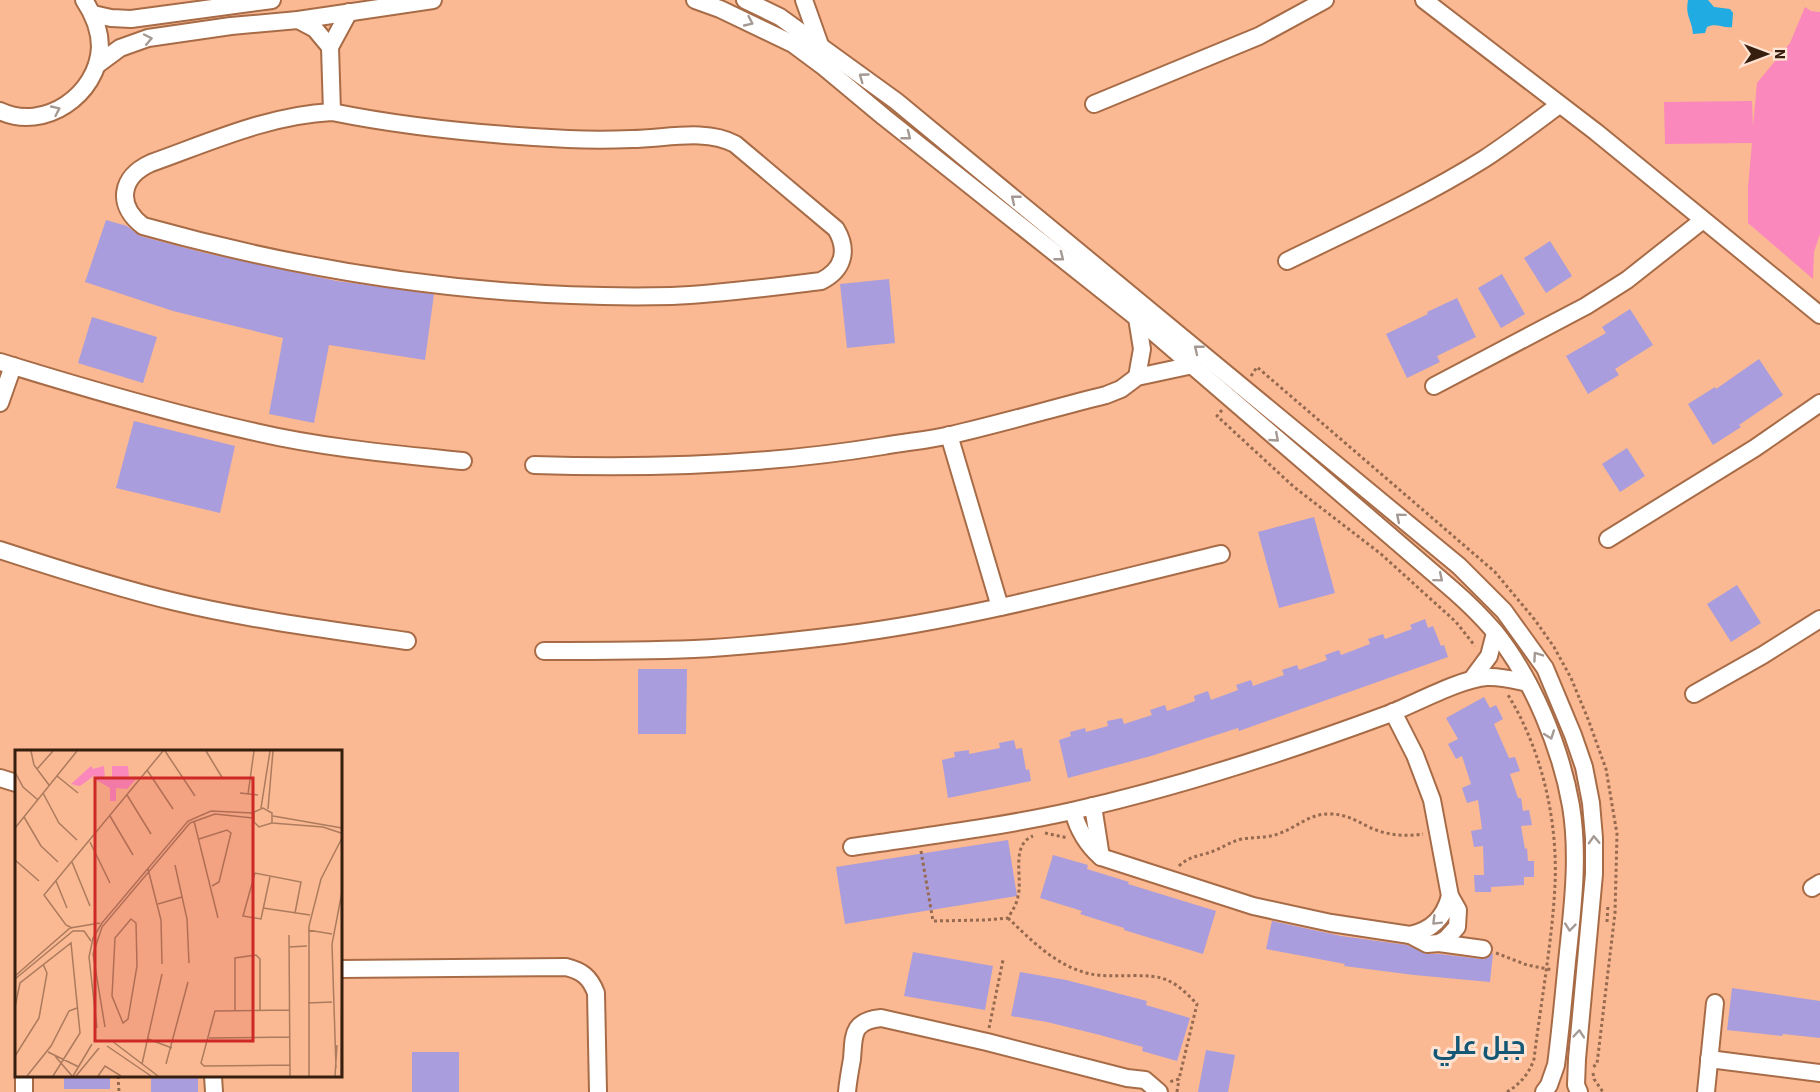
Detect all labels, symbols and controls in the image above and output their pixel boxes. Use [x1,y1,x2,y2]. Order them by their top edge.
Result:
one-way arrow [743,15,754,27]
north arrow [1736,24,1796,84]
one-way arrow [143,33,153,46]
text: N [1769,49,1791,59]
one-way arrow [858,73,869,84]
one-way arrow [50,105,61,117]
one-way arrow [900,128,911,139]
one-way arrow [1011,195,1022,206]
one-way arrow [1053,249,1064,260]
one-way arrow [1194,346,1205,357]
one-way arrow [1268,431,1279,442]
one-way arrow [1396,514,1407,525]
one-way arrow [1432,571,1443,582]
one-way arrow [1533,651,1544,662]
one-way arrow [1542,729,1555,740]
inset map [15,750,342,1077]
one-way arrow [1587,835,1600,844]
one-way arrow [1432,914,1443,925]
one-way arrow [1565,922,1577,931]
district label: جبل علي [1432,1027,1526,1066]
one-way arrow [1572,1029,1585,1039]

